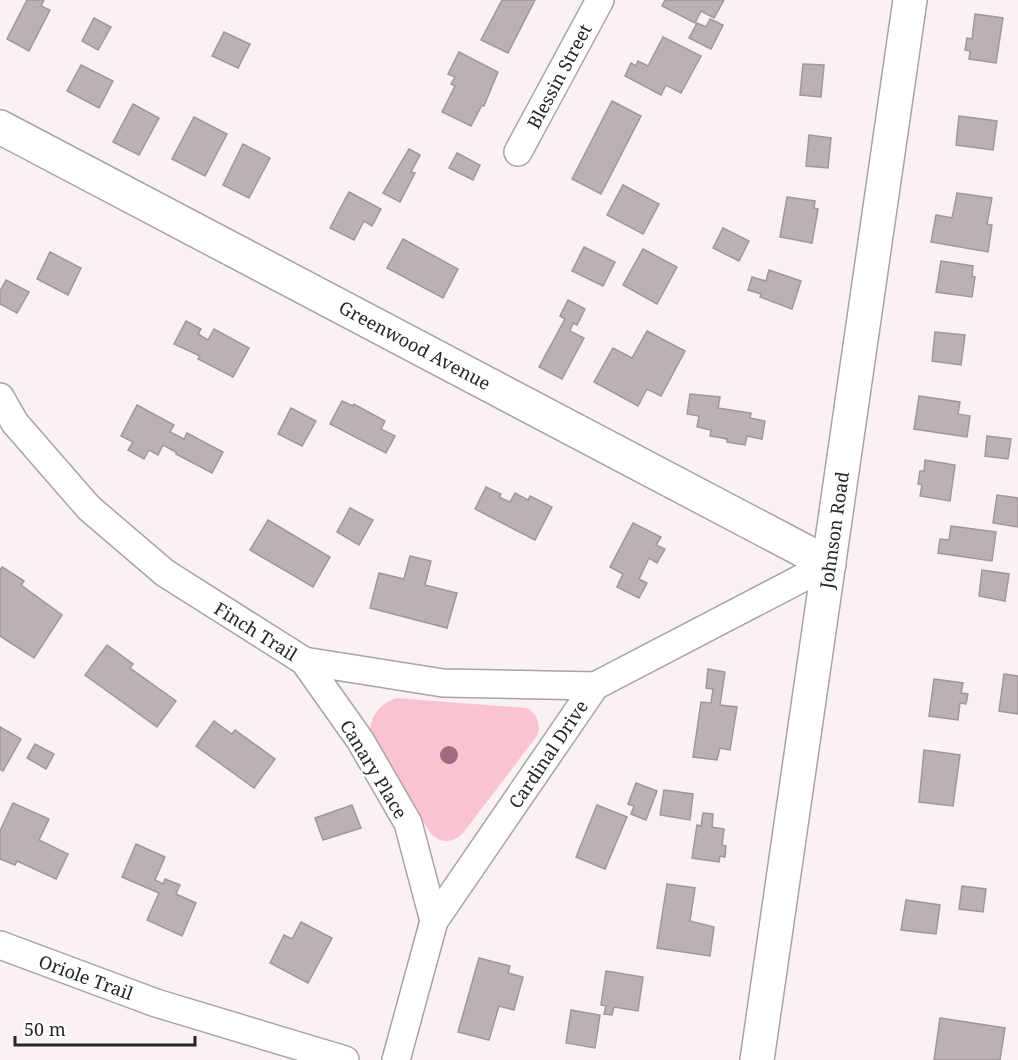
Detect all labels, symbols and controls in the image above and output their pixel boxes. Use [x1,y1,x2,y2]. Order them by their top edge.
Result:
street label: Blessin Street [521,19,597,133]
street label: Greenwood Avenue [335,295,495,395]
street label: Johnson Road [814,470,854,591]
street label: Finch Trail [210,596,302,666]
street label: Cardinal Drive [503,695,593,813]
street label: Canary Place [335,715,413,823]
street label: Oriole Trail [36,949,137,1005]
scale bar [15,1009,195,1047]
text: 50 m [24,1017,66,1041]

